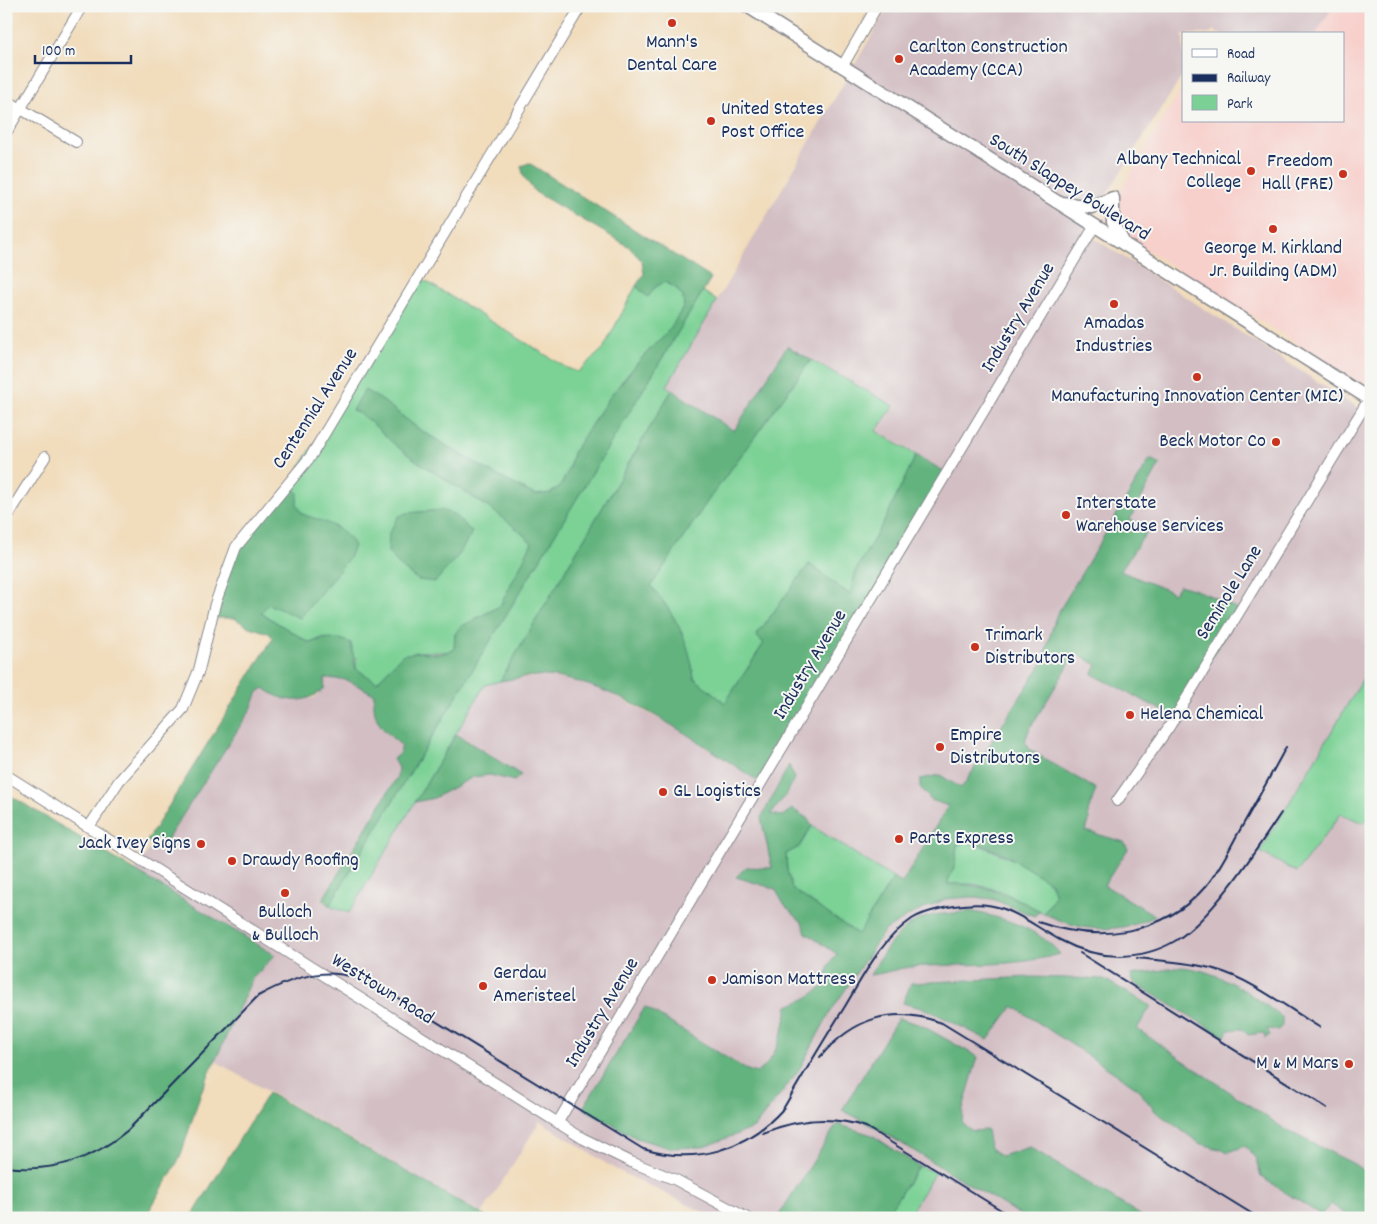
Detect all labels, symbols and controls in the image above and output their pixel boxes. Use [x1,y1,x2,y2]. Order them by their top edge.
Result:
marker: Mann's Dental Care [666,17,678,29]
place label: Mann's Dental Care [627,29,717,80]
scale bar [35,32,131,64]
legend [1182,32,1344,122]
place label: Carlton Construction Academy (CCA) [909,34,1068,85]
text: 100 m [42,41,75,63]
text: Road [1227,44,1255,66]
marker: Carlton Construction Academy (CCA) [893,53,905,65]
text: Railway [1227,68,1271,90]
text: Park [1227,94,1253,116]
place label: United States Post Office [721,96,824,147]
marker: United States Post Office [705,115,717,127]
street label: South Slappey Boulevard [983,127,1155,249]
place label: Albany Technical College [1116,146,1241,197]
place label: Freedom Hall (FRE) [1262,148,1333,199]
marker: Albany Technical College [1245,165,1257,177]
marker: Freedom Hall (FRE) [1337,168,1349,180]
marker: George M. Kirkland Jr. Building (ADM) [1267,223,1279,235]
place label: George M. Kirkland Jr. Building (ADM) [1204,235,1342,286]
street label: Industry Avenue [975,257,1063,378]
marker: Amadas Industries [1108,298,1120,310]
place label: Amadas Industries [1075,310,1153,361]
street label: Centennial Avenue [266,343,366,475]
marker: Manufacturing Innovation Center (MIC) [1191,371,1203,383]
place label: Manufacturing Innovation Center (MIC) [1051,383,1343,411]
place label: Beck Motor Co [1159,428,1266,456]
marker: Beck Motor Co [1270,436,1282,448]
place label: Interstate Warehouse Services [1076,490,1224,541]
marker: Interstate Warehouse Services [1060,509,1072,521]
street label: Seminole Lane [1190,540,1270,646]
street label: Industry Avenue [767,604,855,725]
place label: Trimark Distributors [985,622,1075,673]
marker: Trimark Distributors [969,641,981,653]
place label: Helena Chemical [1140,701,1263,729]
marker: Helena Chemical [1124,709,1136,721]
place label: Empire Distributors [950,722,1040,773]
marker: Empire Distributors [934,741,946,753]
place label: GL Logistics [673,778,761,806]
marker: GL Logistics [657,786,669,798]
place label: Parts Express [909,825,1014,853]
place label: Jack Ivey Signs [79,830,191,858]
marker: Parts Express [893,833,905,845]
marker: Jack Ivey Signs [195,838,207,850]
place label: Drawdy Roofing [242,847,359,875]
marker: Drawdy Roofing [226,855,238,867]
marker: Bulloch & Bulloch [279,887,291,899]
place label: Bulloch & Bulloch [251,899,319,950]
street label: Westtown Road [325,947,439,1033]
street label: Industry Avenue [559,952,647,1073]
place label: Gerdau Ameristeel [493,960,576,1011]
place label: Jamison Mattress [722,966,856,994]
marker: Jamison Mattress [706,974,718,986]
marker: Gerdau Ameristeel [477,980,489,992]
place label: M & M Mars [1256,1050,1339,1078]
marker: M & M Mars [1343,1058,1355,1070]

